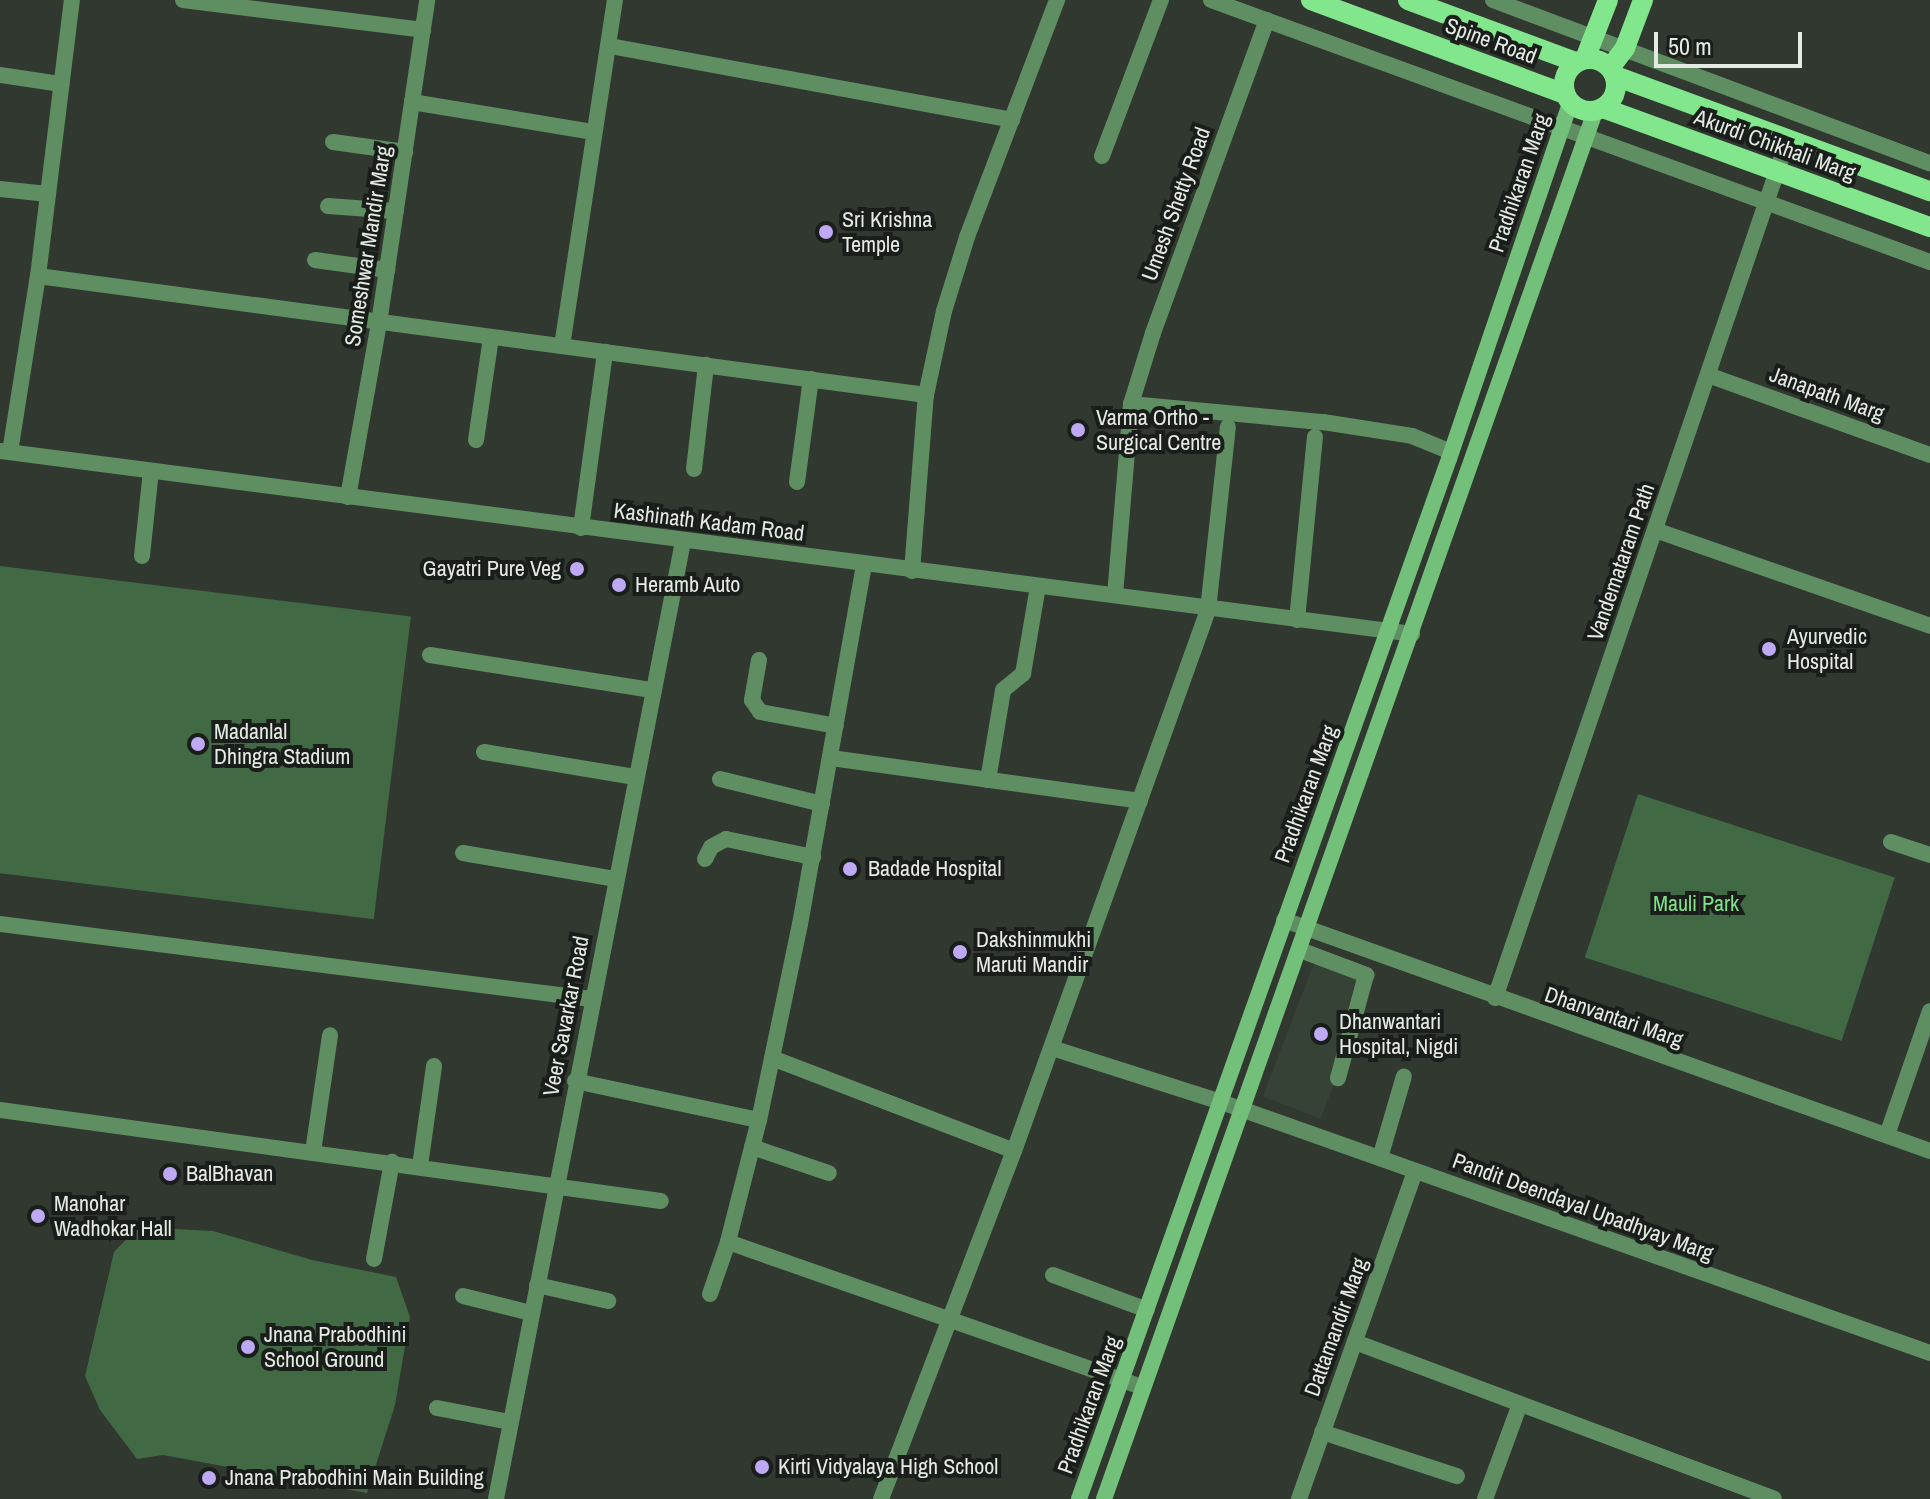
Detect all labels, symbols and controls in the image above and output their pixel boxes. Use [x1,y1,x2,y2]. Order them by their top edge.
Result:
street label: Spine Road [1442,12,1540,70]
scale bar [1658,16,1806,66]
text: 50 m [1668,30,1712,62]
street label: Akurdi Chikhali Marg [1691,104,1859,186]
street label: Pradhikaran Marg [1483,110,1555,256]
street label: Umesh Shetty Road [1136,124,1216,284]
street label: Someshwar Mandir Marg [339,144,397,348]
place label: Sri Krishna Temple [842,206,932,258]
marker: Sri Krishna Temple [817,223,835,241]
street label: Janapath Marg [1766,361,1888,427]
place label: Varma Ortho - Surgical Centre [1096,404,1221,456]
marker: Varma Ortho - Surgical Centre [1067,419,1089,441]
street label: Vandemataram Path [1582,480,1660,644]
street label: Kashinath Kadam Road [612,497,806,547]
place label: Gayatri Pure Veg [423,556,561,582]
marker: Gayatri Pure Veg [568,560,586,578]
place label: Heramb Auto [635,572,741,598]
marker: Heramb Auto [610,576,628,594]
place label: Ayurvedic Hospital [1787,623,1867,674]
marker: Ayurvedic Hospital [1758,638,1780,660]
place label: Madanlal Dhingra Stadium [214,718,350,770]
street label: Pradhikaran Marg [1269,722,1343,866]
marker: Madanlal Dhingra Stadium [189,735,207,753]
place label: Badade Hospital [868,856,1001,882]
marker: Badade Hospital [839,858,861,880]
park label: Mauli Park [1653,891,1739,917]
place label: Dakshinmukhi Maruti Mandir [976,926,1091,978]
street label: Veer Savarkar Road [538,934,594,1098]
marker: Dakshinmukhi Maruti Mandir [951,943,969,961]
street label: Dhanvantari Marg [1541,981,1687,1053]
place label: Dhanwantari Hospital, Nigdi [1339,1008,1458,1060]
marker: Dhanwantari Hospital, Nigdi [1310,1023,1332,1045]
street label: Pandit Deendayal Upadhyay Marg [1449,1147,1717,1267]
place label: BalBhavan [186,1161,273,1187]
marker: BalBhavan [161,1165,179,1183]
place label: Manohar Wadhokar Hall [54,1190,172,1242]
marker: Manohar Wadhokar Hall [29,1207,47,1225]
street label: Dattamandir Marg [1299,1254,1373,1400]
place label: Jnana Prabodhini School Ground [264,1321,406,1372]
street label: Pradhikaran Marg [1052,1333,1126,1477]
marker: Jnana Prabodhini School Ground [239,1338,257,1356]
place label: Kirti Vidyalaya High School [778,1454,998,1480]
marker: Kirti Vidyalaya High School [753,1458,771,1476]
place label: Jnana Prabodhini Main Building [225,1465,484,1491]
marker: Jnana Prabodhini Main Building [200,1469,218,1487]

